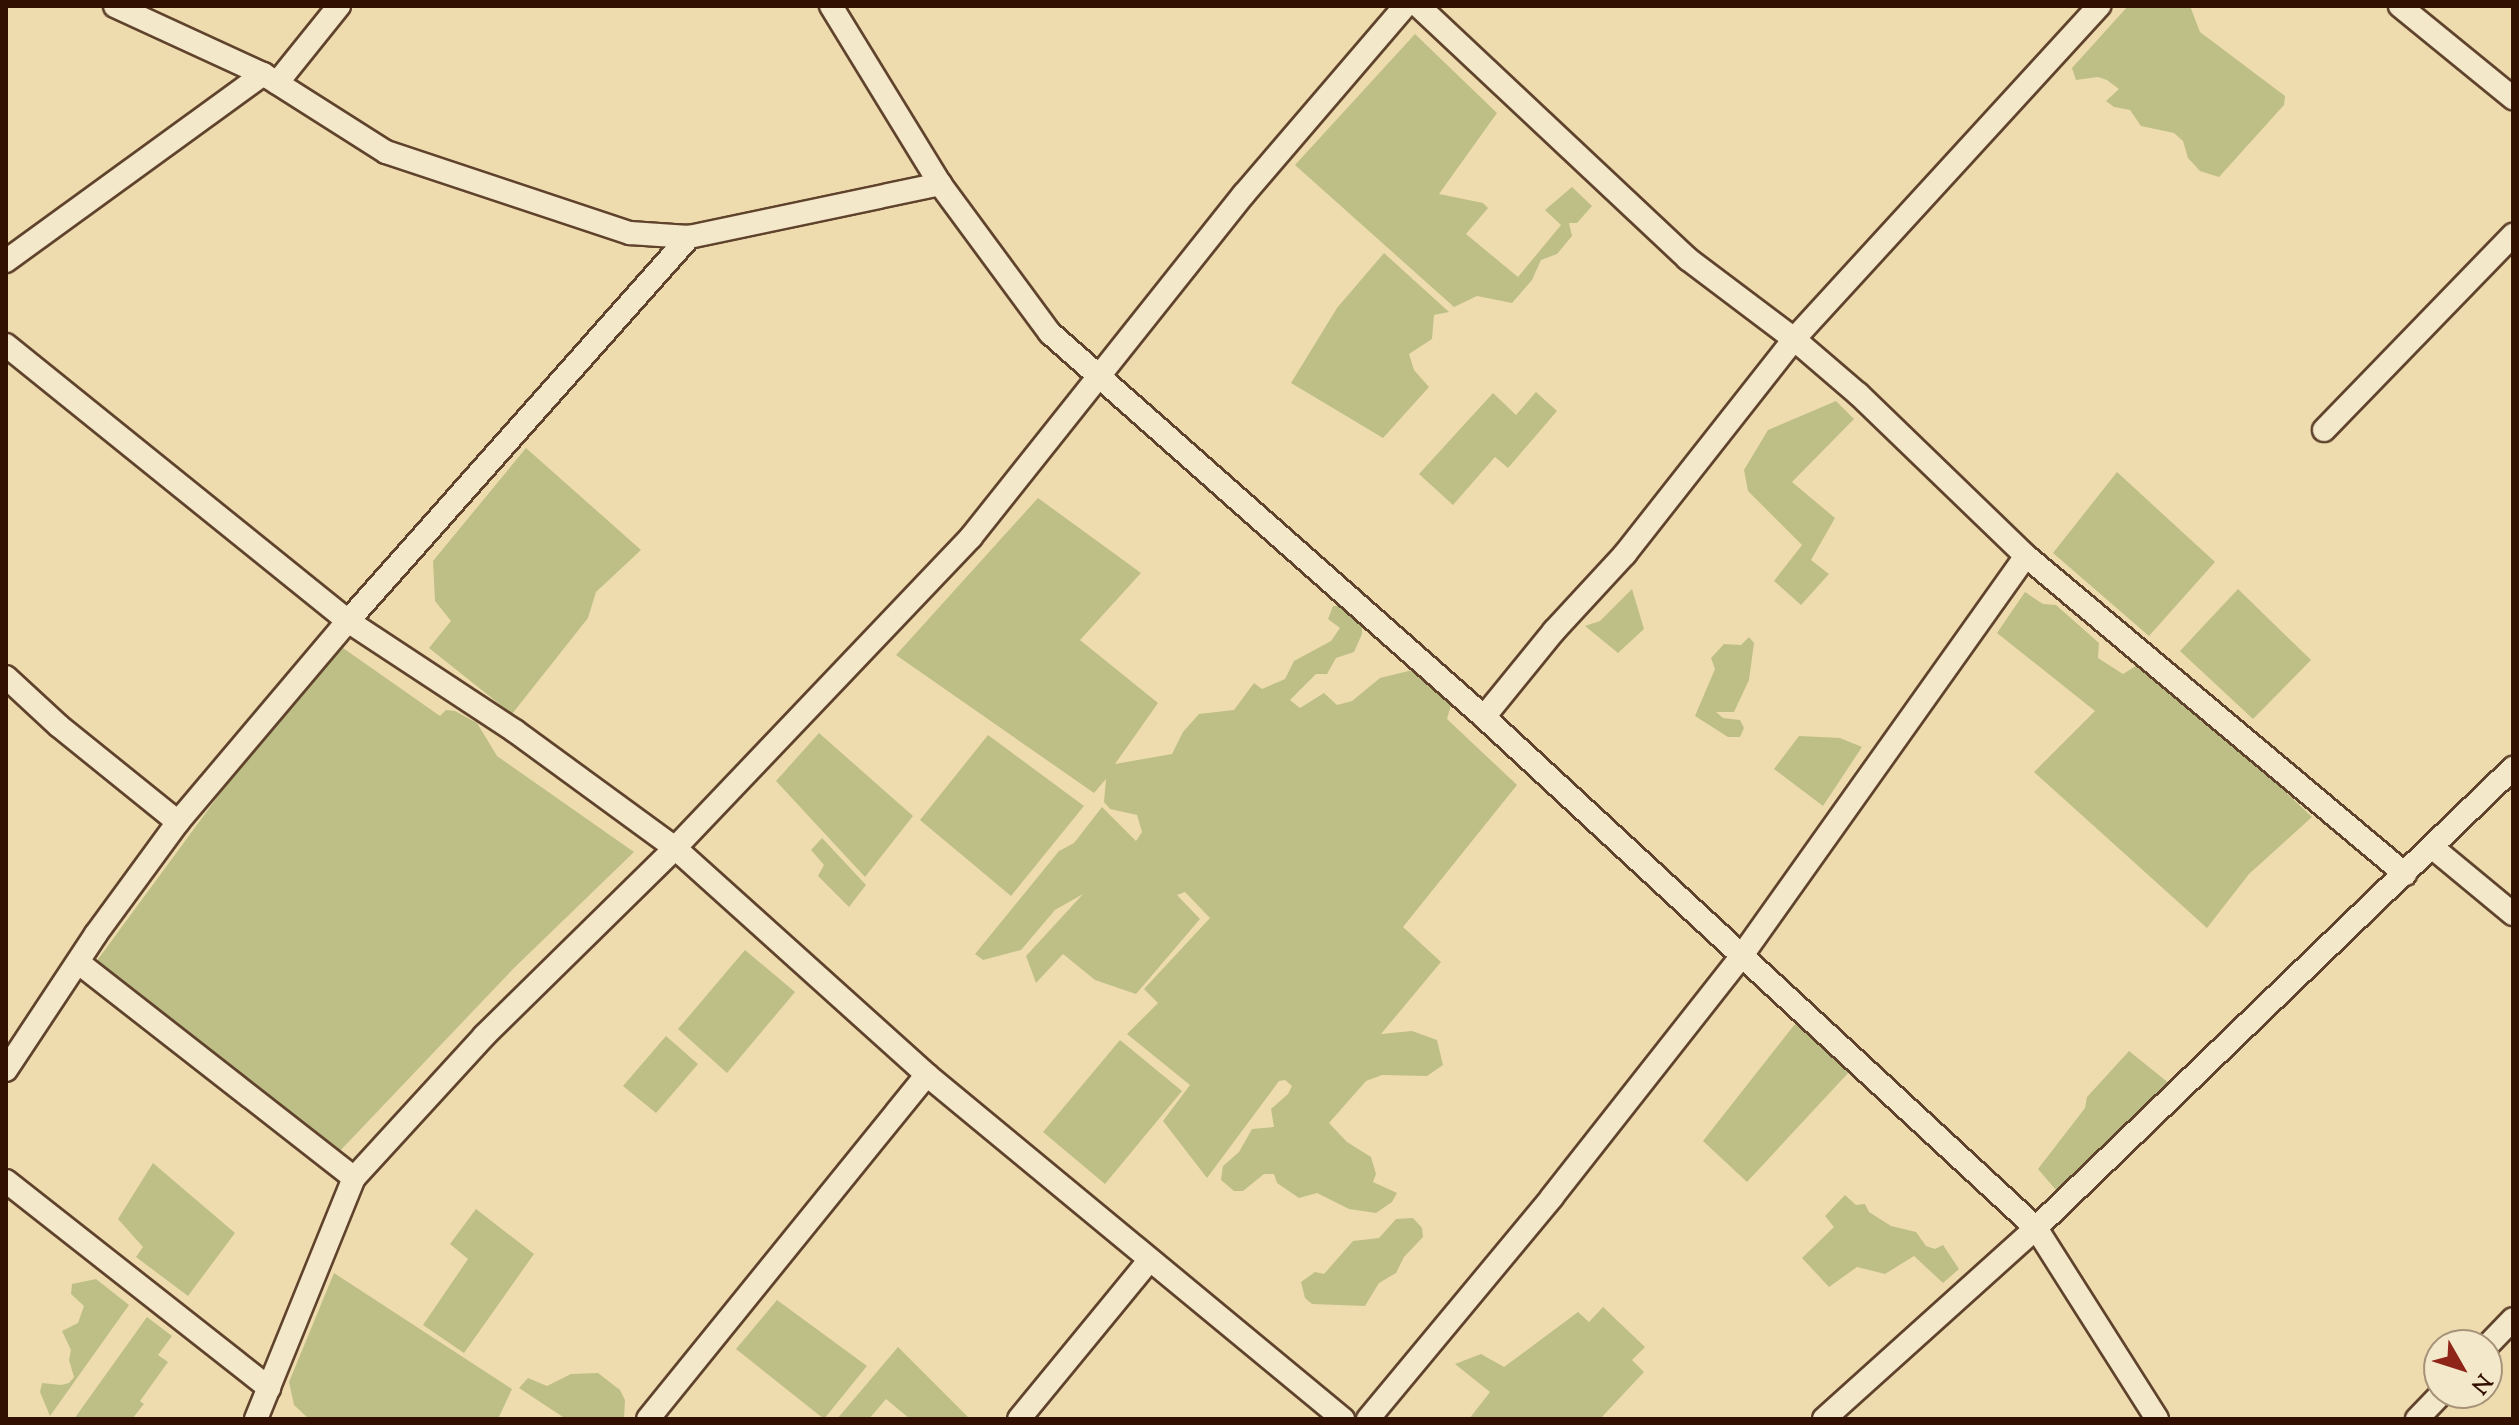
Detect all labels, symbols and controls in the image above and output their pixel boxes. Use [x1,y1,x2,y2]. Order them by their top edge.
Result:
north arrow [2423,1329,2503,1409]
text: N [2462,1366,2498,1400]

